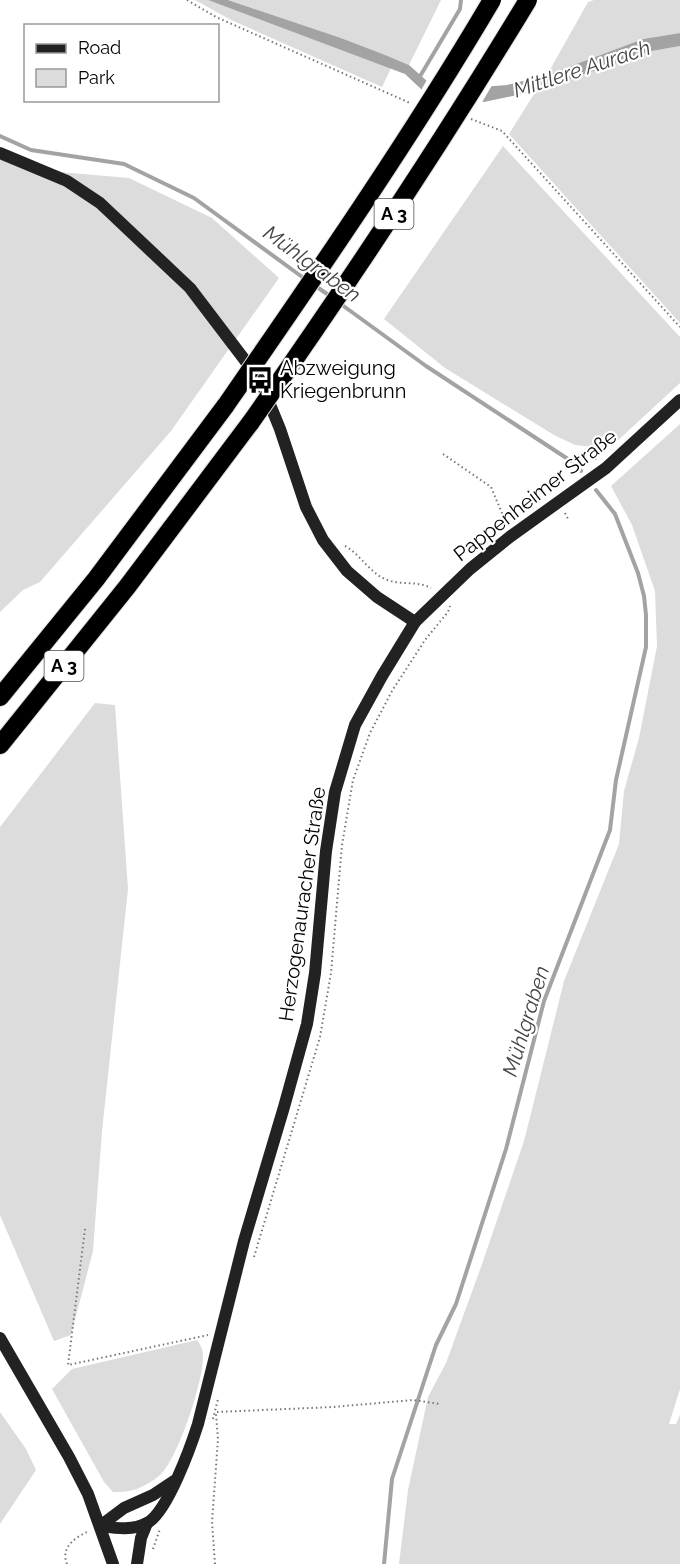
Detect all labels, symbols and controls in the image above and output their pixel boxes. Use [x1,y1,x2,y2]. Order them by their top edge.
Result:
legend [24,24,219,102]
water label: Mittlere Aurach [510,35,654,102]
text: Road [78,37,121,58]
text: Park [78,67,115,88]
road number: A 3 [374,199,414,229]
water label: Mühlgraben [259,220,366,307]
place label: Abzweigung Kriegenbrunn [280,356,406,403]
bus stop icon: Abzweigung Kriegenbrunn [245,365,275,395]
street label: Pappenheimer Straße [449,424,621,566]
road number: A 3 [44,651,84,681]
street label: Herzogenauracher Straße [274,785,330,1023]
water label: Mühlgraben [497,963,554,1079]

